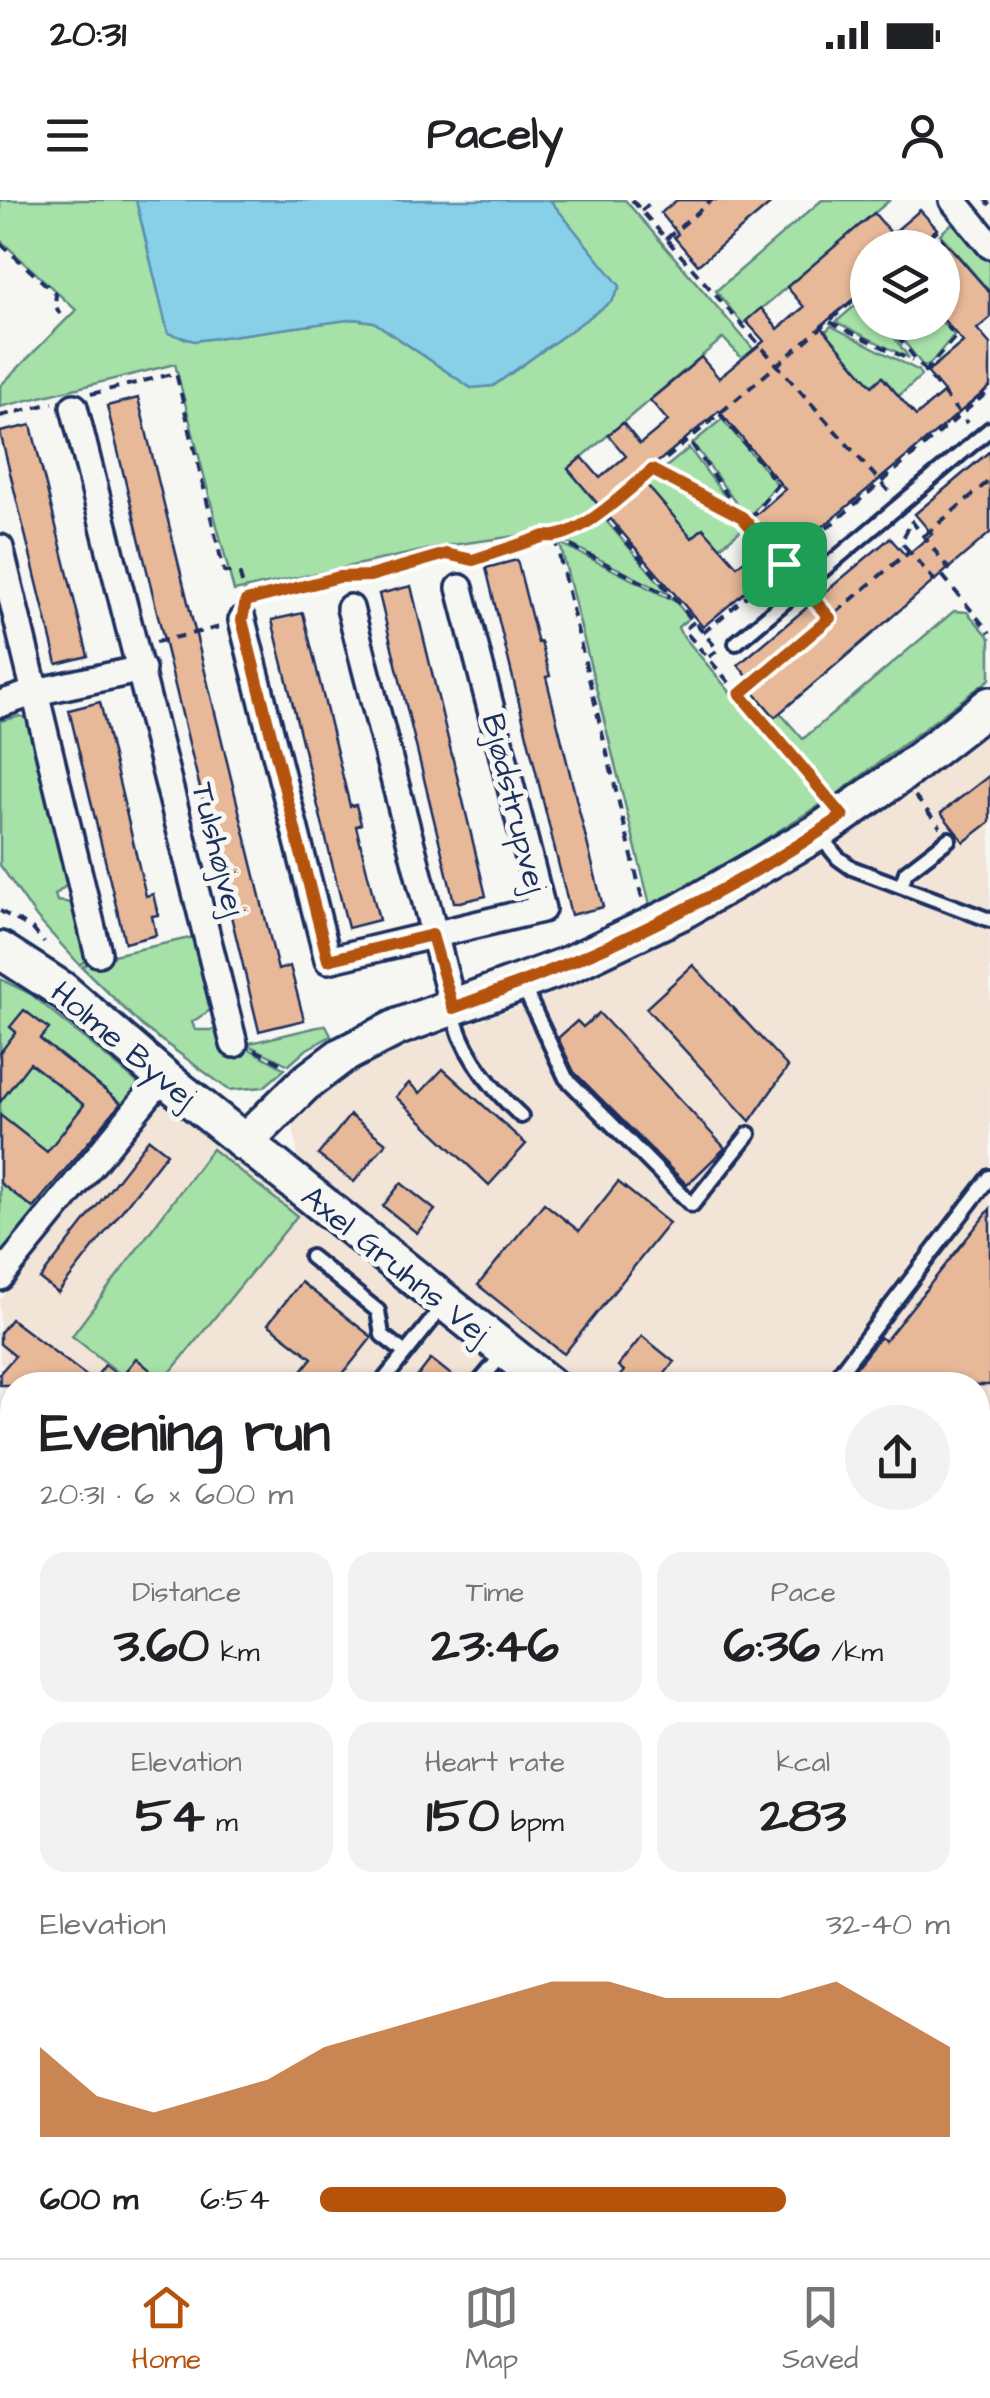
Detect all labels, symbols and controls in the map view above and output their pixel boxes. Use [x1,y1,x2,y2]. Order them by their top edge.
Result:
text: 20:31 [50,9,126,61]
text: Pacely [427,104,563,166]
icon: menu [40,108,95,163]
icon: person [895,108,950,163]
map controls [850,230,960,340]
button: layers [850,230,960,340]
pin [742,522,827,607]
icon: arrive [757,537,812,592]
street label: Bjødstrupvej [470,709,558,898]
street label: Tulshøjvej [179,778,256,921]
street label: Holme Byvej [41,971,206,1120]
street label: Axel Gruhns Vej [291,1175,499,1355]
text: Evening run [40,1396,330,1472]
button: share [845,1405,950,1510]
text: 20:31 · 6 × 600 m [40,1472,293,1517]
text: Distance [132,1573,241,1612]
text: Time [466,1573,524,1612]
text: Pace [771,1573,836,1612]
text: 3.60 [114,1612,209,1681]
text: 23:46 [431,1612,559,1681]
text: 6:36 [724,1612,820,1681]
text: km [209,1633,259,1672]
text: /km [820,1633,883,1672]
text: Elevation [132,1743,242,1782]
text: Heart rate [425,1743,565,1782]
text: kcal [777,1743,830,1782]
text: 54 [135,1782,205,1851]
text: 150 [426,1782,500,1851]
text: 283 [760,1782,847,1851]
text: m [205,1803,238,1842]
text: bpm [500,1803,564,1842]
text: Elevation [40,1902,166,1947]
text: 32–40 m [826,1902,950,1947]
text: 600 m [40,2177,138,2222]
text: 6:54 [200,2177,270,2222]
tab: Home [132,2280,201,2379]
tab: Map [464,2280,519,2379]
tab: Saved [782,2280,858,2379]

